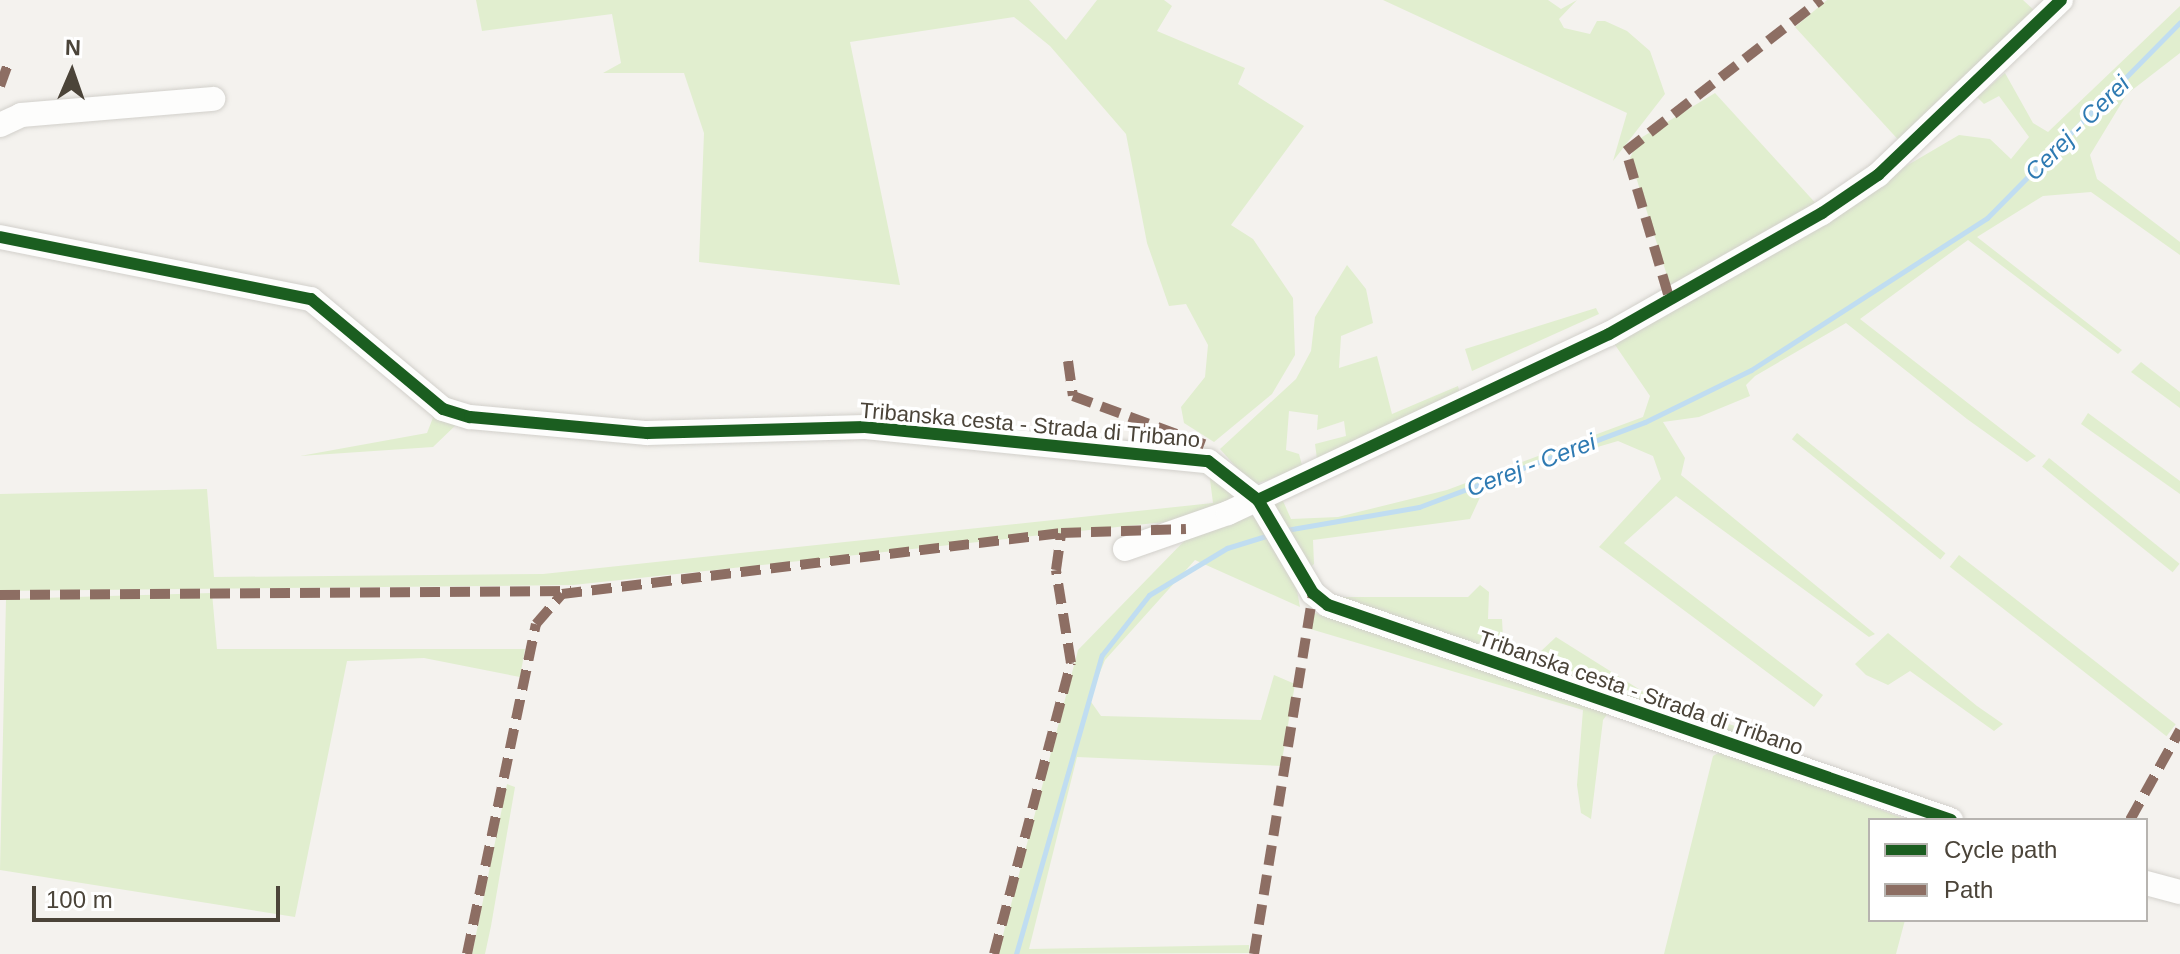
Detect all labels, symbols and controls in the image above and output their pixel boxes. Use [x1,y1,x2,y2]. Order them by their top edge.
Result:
north arrow [32,32,112,112]
text: N [64,35,81,60]
water label: Cerej - Cerei [2019,70,2135,186]
street label: Tribanska cesta - Strada di Tribano [859,397,1201,453]
water label: Cerej - Cerei [1462,427,1600,503]
street label: Tribanska cesta - Strada di Tribano [1475,625,1807,761]
legend [1868,818,2148,922]
text: Cycle path [1944,836,2057,863]
scale bar [36,870,284,920]
text: Path [1944,876,1993,903]
text: 100 m [46,886,113,913]

